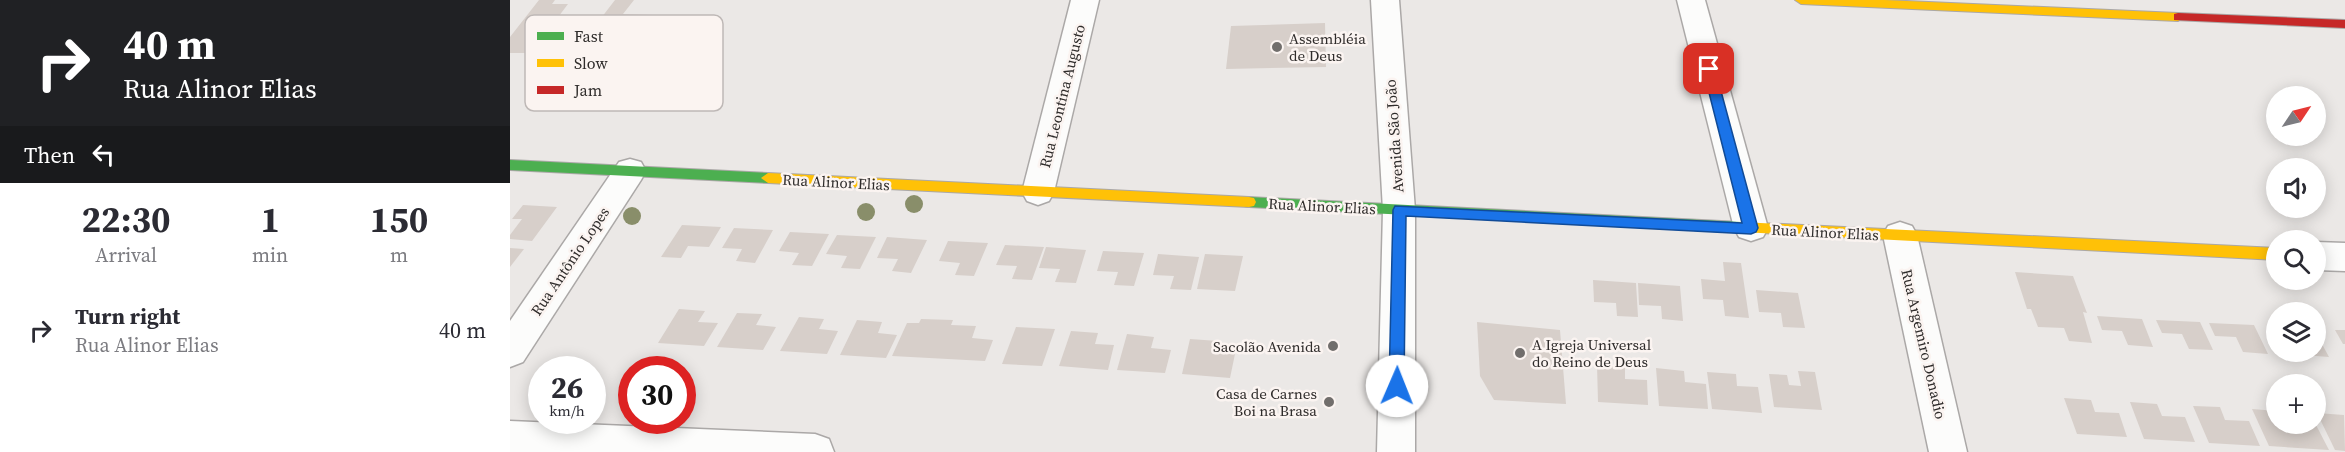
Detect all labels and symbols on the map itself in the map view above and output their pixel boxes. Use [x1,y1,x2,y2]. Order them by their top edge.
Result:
legend [525,15,723,111]
street label: Rua Leontina Augusto [1034,22,1090,170]
text: Fast [574,25,604,47]
place label: Assembléia de Deus [1289,28,1366,66]
marker: Assembléia de Deus [1270,40,1284,54]
pin [1683,43,1734,94]
text: Slow [574,52,609,74]
text: Jam [573,79,602,101]
street label: Avenida São João [1380,79,1408,193]
north arrow [2266,86,2326,146]
street label: Rua Alinor Elias [782,169,890,195]
street label: Rua Alinor Elias [1268,193,1376,219]
street label: Rua Antônio Lopes [526,203,614,319]
street label: Rua Alinor Elias [1771,219,1879,245]
street label: Rua Argemiro Donadio [1896,267,1952,421]
place label: A Igreja Universal do Reino de Deus [1532,334,1652,372]
place label: Sacolão Avenida [1213,336,1321,357]
marker: Sacolão Avenida [1326,339,1340,353]
marker: A Igreja Universal do Reino de Deus [1513,346,1527,360]
position arrow [1365,354,1429,418]
speed limit sign: 30 [618,356,696,434]
place label: Casa de Carnes Boi na Brasa [1216,383,1317,421]
marker: Casa de Carnes Boi na Brasa [1322,395,1336,409]

